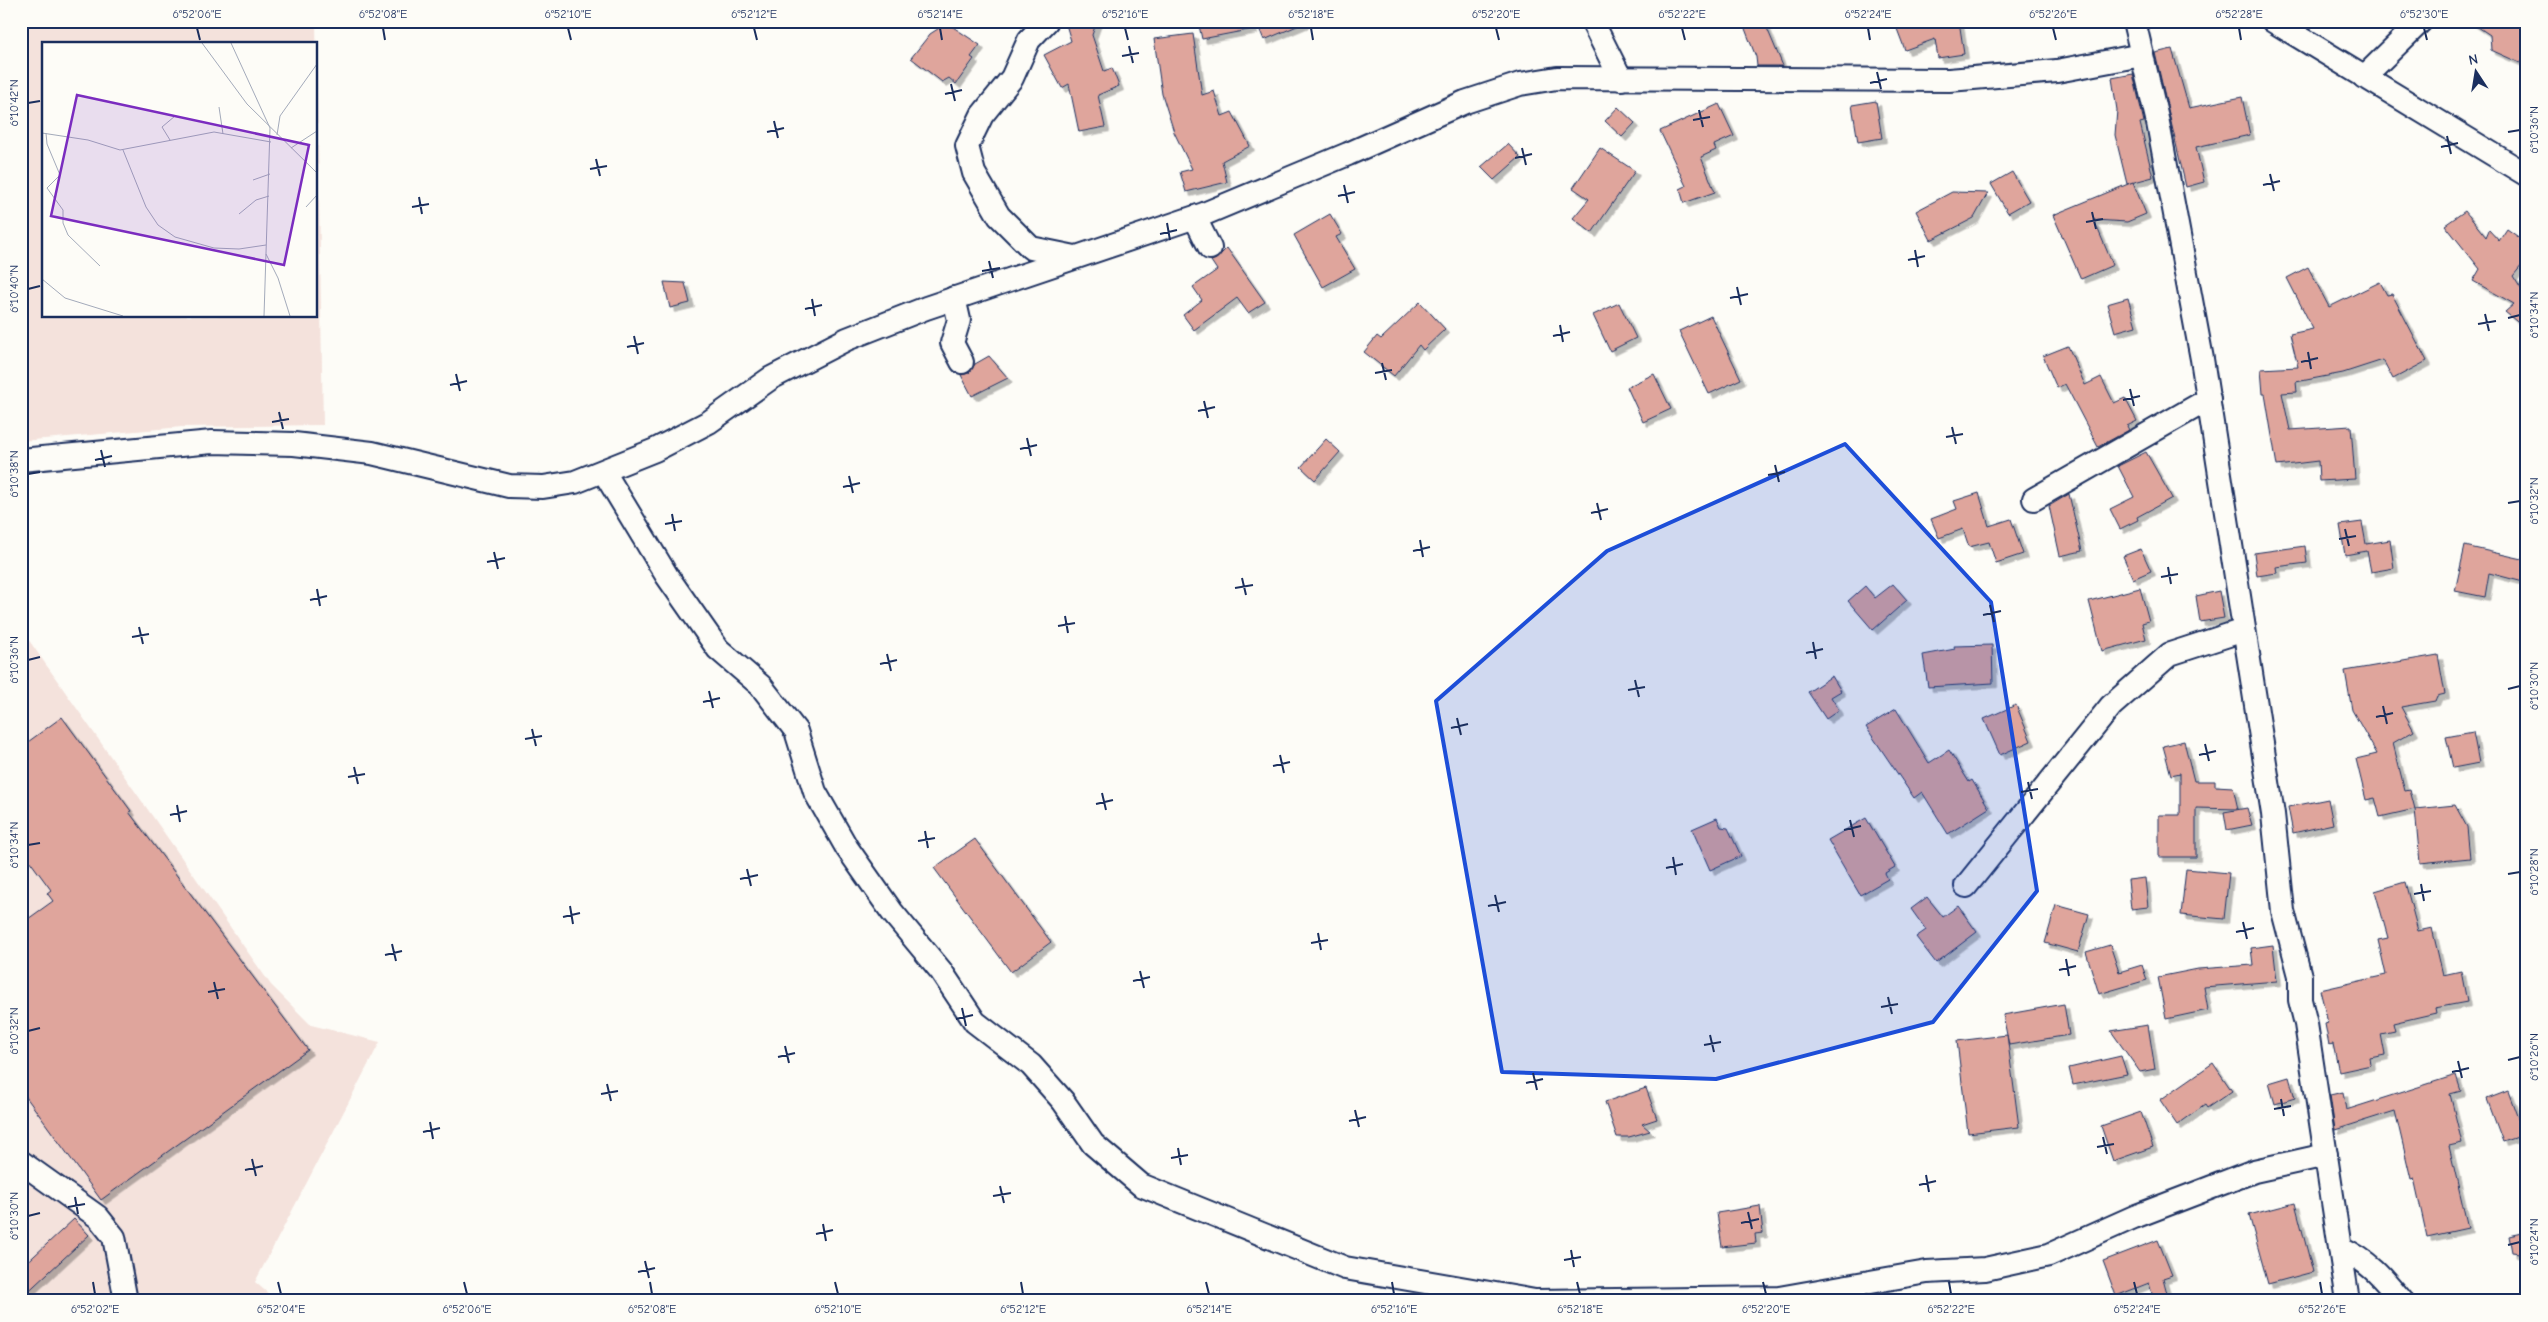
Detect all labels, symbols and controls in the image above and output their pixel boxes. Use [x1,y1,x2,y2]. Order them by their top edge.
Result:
text: 6°52'06"E [173,7,221,21]
text: 6°52'08"E [359,7,407,21]
text: 6°52'10"E [544,7,592,21]
text: 6°52'12"E [731,7,777,21]
text: 6°52'14"E [917,7,963,21]
text: 6°52'16"E [1102,7,1148,21]
text: 6°52'18"E [1288,7,1334,21]
text: 6°52'20"E [1472,7,1520,21]
text: 6°52'22"E [1658,7,1706,21]
text: 6°52'24"E [1844,7,1892,21]
text: 6°52'26"E [2029,7,2077,21]
text: 6°52'28"E [2215,7,2263,21]
text: 6°52'30"E [2400,7,2448,21]
inset map [42,42,318,318]
north arrow [2450,48,2500,98]
text: N [2467,51,2480,69]
text: 6°10'42"N [7,79,21,127]
text: 6°10'36"N [2527,106,2541,154]
text: 6°10'40"N [7,265,21,313]
text: 6°10'34"N [2527,292,2541,338]
text: 6°10'38"N [7,450,21,498]
text: 6°10'32"N [2527,477,2541,525]
text: 6°10'36"N [7,636,21,684]
text: 6°10'30"N [2527,662,2541,710]
text: 6°10'34"N [7,822,21,868]
text: 6°10'28"N [2527,848,2541,896]
text: 6°10'32"N [7,1007,21,1055]
text: 6°10'26"N [2527,1033,2541,1081]
text: 6°10'30"N [7,1192,21,1240]
text: 6°10'24"N [2527,1218,2541,1266]
text: 6°52'02"E [71,1302,119,1316]
text: 6°52'04"E [257,1302,305,1316]
text: 6°52'06"E [443,1302,491,1316]
text: 6°52'08"E [628,1302,676,1316]
text: 6°52'10"E [814,1302,862,1316]
text: 6°52'12"E [1000,1302,1046,1316]
text: 6°52'14"E [1186,1302,1232,1316]
text: 6°52'16"E [1371,1302,1417,1316]
text: 6°52'18"E [1557,1302,1603,1316]
text: 6°52'20"E [1742,1302,1790,1316]
text: 6°52'22"E [1927,1302,1975,1316]
text: 6°52'24"E [2113,1302,2161,1316]
text: 6°52'26"E [2298,1302,2346,1316]

